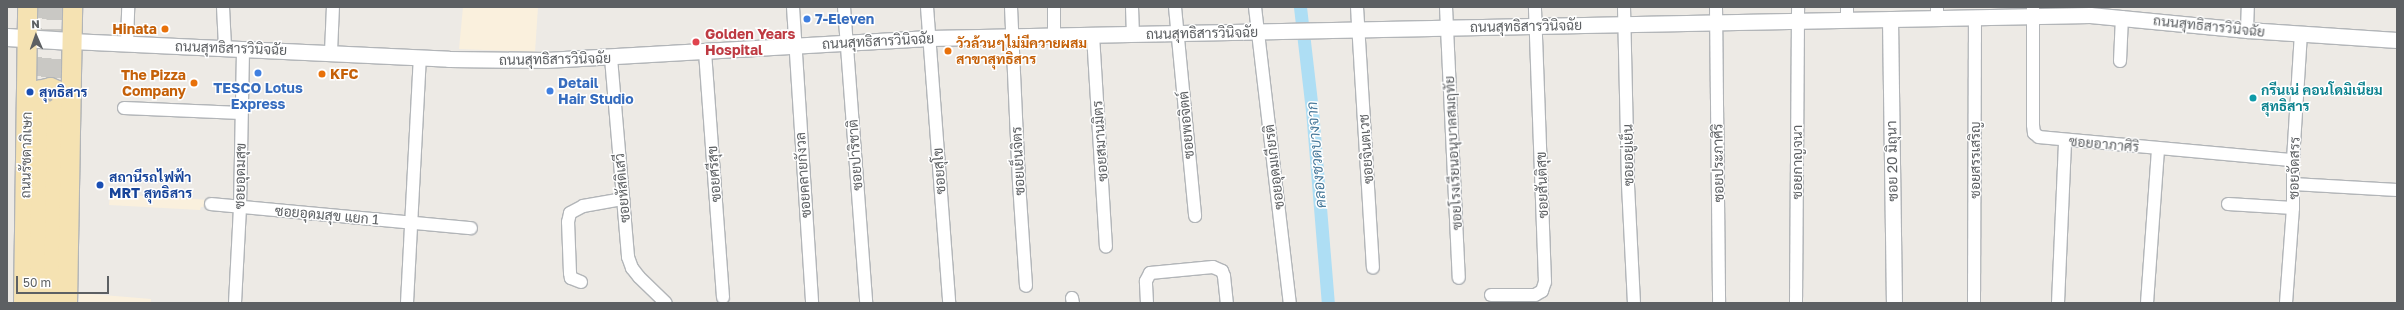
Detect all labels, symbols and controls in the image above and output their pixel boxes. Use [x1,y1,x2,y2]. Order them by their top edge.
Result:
place label: 7-Eleven [815,11,874,27]
street label: ถนนสุทธิสารวินิจฉัย [2152,12,2266,40]
marker: 7-Eleven [802,14,812,24]
north arrow [16,16,56,56]
text: N [31,17,40,30]
street label: ถนนสุทธิสารวินิจฉัย [1470,17,1582,35]
place label: Hinata [112,21,157,37]
marker: Hinata [160,24,170,34]
street label: ถนนสุทธิสารวินิจฉัย [1146,24,1258,42]
place label: Golden Years Hospital [705,26,795,58]
street label: ถนนสุทธิสารวินิจฉัย [821,30,935,52]
place label: วัวล้วนๆไม่มีควายผสม สาขาสุทธิสาร [956,35,1087,68]
marker: Golden Years Hospital [690,36,702,48]
street label: ถนนสุทธิสารวินิจฉัย [175,38,287,58]
marker: วัวล้วนๆไม่มีควายผสม สาขาสุทธิสาร [943,46,953,56]
street label: ถนนสุทธิสารวินิจฉัย [499,50,611,68]
place label: KFC [330,66,358,82]
place label: The Pizza Company [121,67,186,100]
marker: TESCO Lotus Express [253,68,263,78]
marker: KFC [317,69,327,79]
place label: Detail Hair Studio [558,75,634,108]
street label: ซอยโรงเรียนอนุบาลสมฤทัย [1441,75,1465,231]
marker: The Pizza Company [189,78,199,88]
place label: TESCO Lotus Express [213,80,303,112]
place label: กรีนเน่ คอนโดมิเนียม สุทธิสาร [2261,82,2383,114]
place label: สุทธิสาร [39,84,88,100]
marker: สุทธิสาร [24,86,36,98]
marker: Detail Hair Studio [545,86,555,96]
street label: ซอยพอจิตต์ [1175,90,1197,160]
marker: กรีนเน่ คอนโดมิเนียม สุทธิสาร [2248,93,2258,103]
street label: ซอยสมานมิตร [1089,100,1111,182]
water label: คลองชวดบางจาก [1302,101,1330,209]
street label: ถนนรัชดาภิเษก [17,111,35,199]
street label: ซอยจินตเวช [1355,113,1377,185]
street label: ซอยปาริชาติ [844,119,866,191]
street label: ซอย 20 มิถุนา [1883,120,1901,202]
street label: ซอยสรรเสริญ [1967,121,1983,199]
street label: ซอยอุดมเกียรติ [1260,123,1288,211]
street label: ซอยประภาศิริ [1709,123,1727,203]
street label: ซอยอยู่เย็น [1619,124,1637,186]
street label: ซอยกาญจนา [1789,125,1805,199]
street label: ซอยเย็นจิตร [1008,126,1028,196]
street label: ซอยคลายกังวล [792,132,814,218]
street label: ซอยอาภาศิริ [2068,133,2140,155]
street label: ซอยจัดสรร [2285,137,2303,199]
street label: ซอยอุดมสุข [231,143,249,209]
street label: ซอยศรีสุข [704,145,724,203]
street label: ซอยสุโข [929,147,949,195]
street label: ซอยสันติสุข [1532,151,1552,219]
street label: ซอยหัสดิเสวี [611,153,633,223]
place label: สถานีรถไฟฟ้า MRT สุทธิสาร [109,169,192,202]
marker: สถานีรถไฟฟ้า MRT สุทธิสาร [94,179,106,191]
street label: ซอยอุดมสุข แยก 1 [274,202,380,228]
scale bar [18,268,111,294]
text: 50 m [23,275,51,290]

